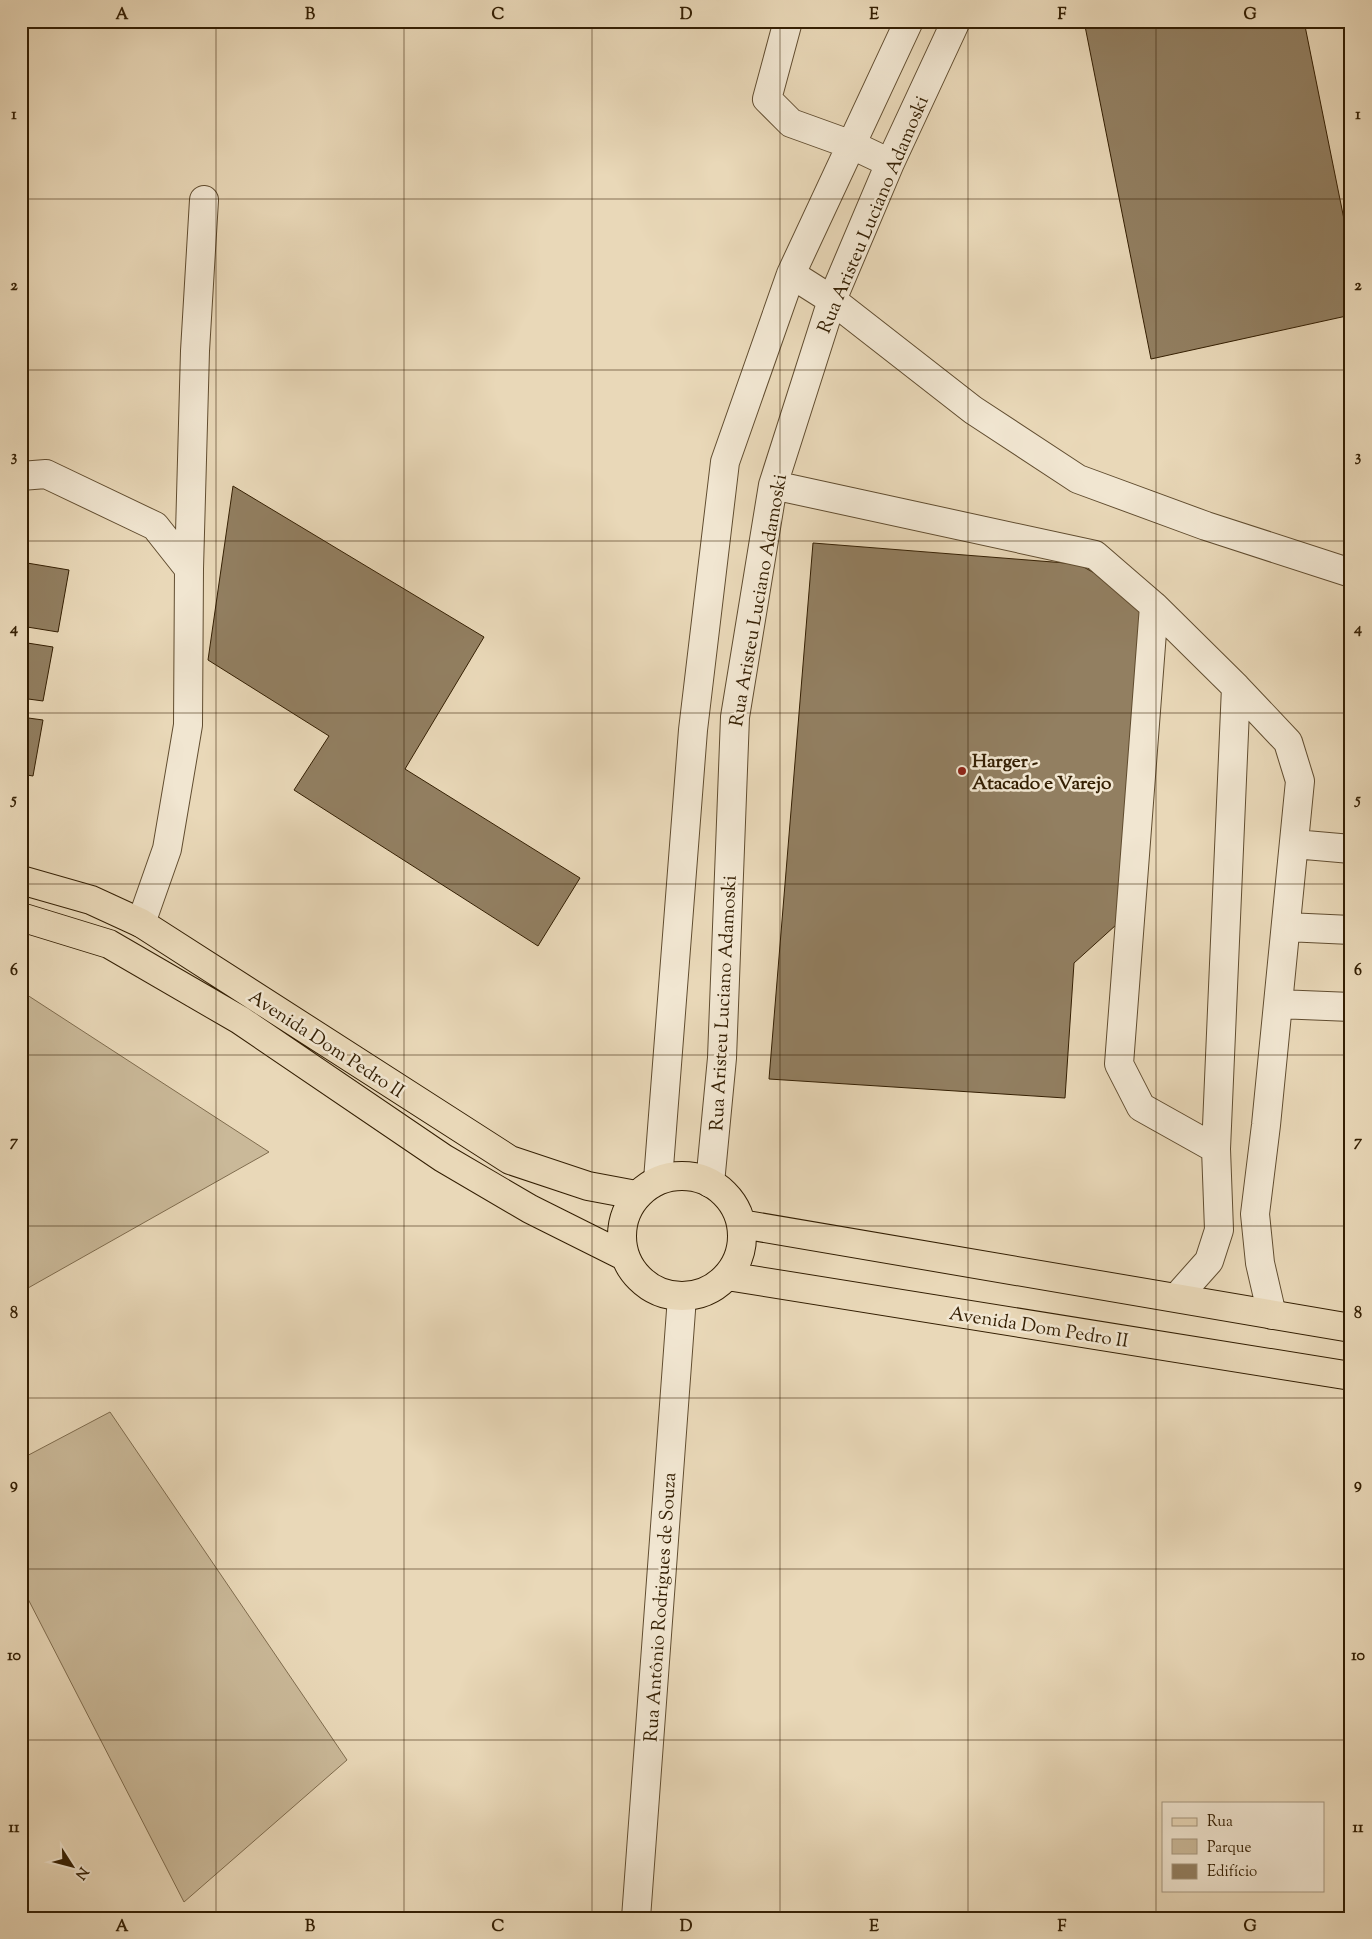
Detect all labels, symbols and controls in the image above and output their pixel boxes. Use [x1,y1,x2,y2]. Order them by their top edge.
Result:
text: A [116,4,129,27]
text: B [305,4,315,27]
text: C [492,4,505,27]
text: D [680,4,693,27]
text: E [869,4,879,27]
text: F [1058,4,1067,27]
text: G [1243,4,1257,27]
street label: Rua Aristeu Luciano Adamoski [812,92,937,338]
text: 1 [11,104,17,127]
text: 1 [1355,104,1361,127]
text: 2 [10,275,18,298]
text: 2 [1354,275,1362,298]
text: 3 [11,446,18,469]
text: 3 [1355,446,1362,469]
street label: Rua Aristeu Luciano Adamoski [724,472,795,729]
text: 4 [9,618,18,641]
text: 4 [1353,618,1362,641]
place label: Harger - Atacado e Varejo [972,749,1112,798]
marker: Harger - Atacado e Varejo [956,765,968,777]
text: 5 [9,789,17,812]
text: 5 [1353,789,1361,812]
street label: Rua Aristeu Luciano Adamoski [704,875,745,1132]
text: 6 [10,960,18,983]
text: 6 [1354,960,1362,983]
street label: Avenida Dom Pedro II [242,984,409,1106]
text: 7 [10,1131,19,1154]
text: 7 [1354,1131,1363,1154]
street label: Avenida Dom Pedro II [947,1301,1130,1356]
text: 8 [10,1303,18,1326]
text: 8 [1354,1303,1362,1326]
street label: Rua Antônio Rodrigues de Souza [639,1471,684,1743]
text: 9 [10,1474,18,1497]
text: 9 [1354,1474,1362,1497]
text: 10 [7,1645,21,1668]
text: 10 [1351,1645,1365,1668]
legend [1162,1802,1324,1892]
text: Rua [1207,1812,1233,1833]
text: 11 [9,1817,20,1840]
text: 11 [1353,1817,1364,1840]
text: Parque [1207,1838,1251,1859]
north arrow [48,1842,98,1892]
text: N [70,1862,92,1883]
text: Edifício [1207,1862,1257,1883]
text: A [116,1916,129,1939]
text: B [305,1916,315,1939]
text: C [492,1916,505,1939]
text: D [680,1916,693,1939]
text: E [869,1916,879,1939]
text: F [1058,1916,1067,1939]
text: G [1243,1916,1257,1939]

